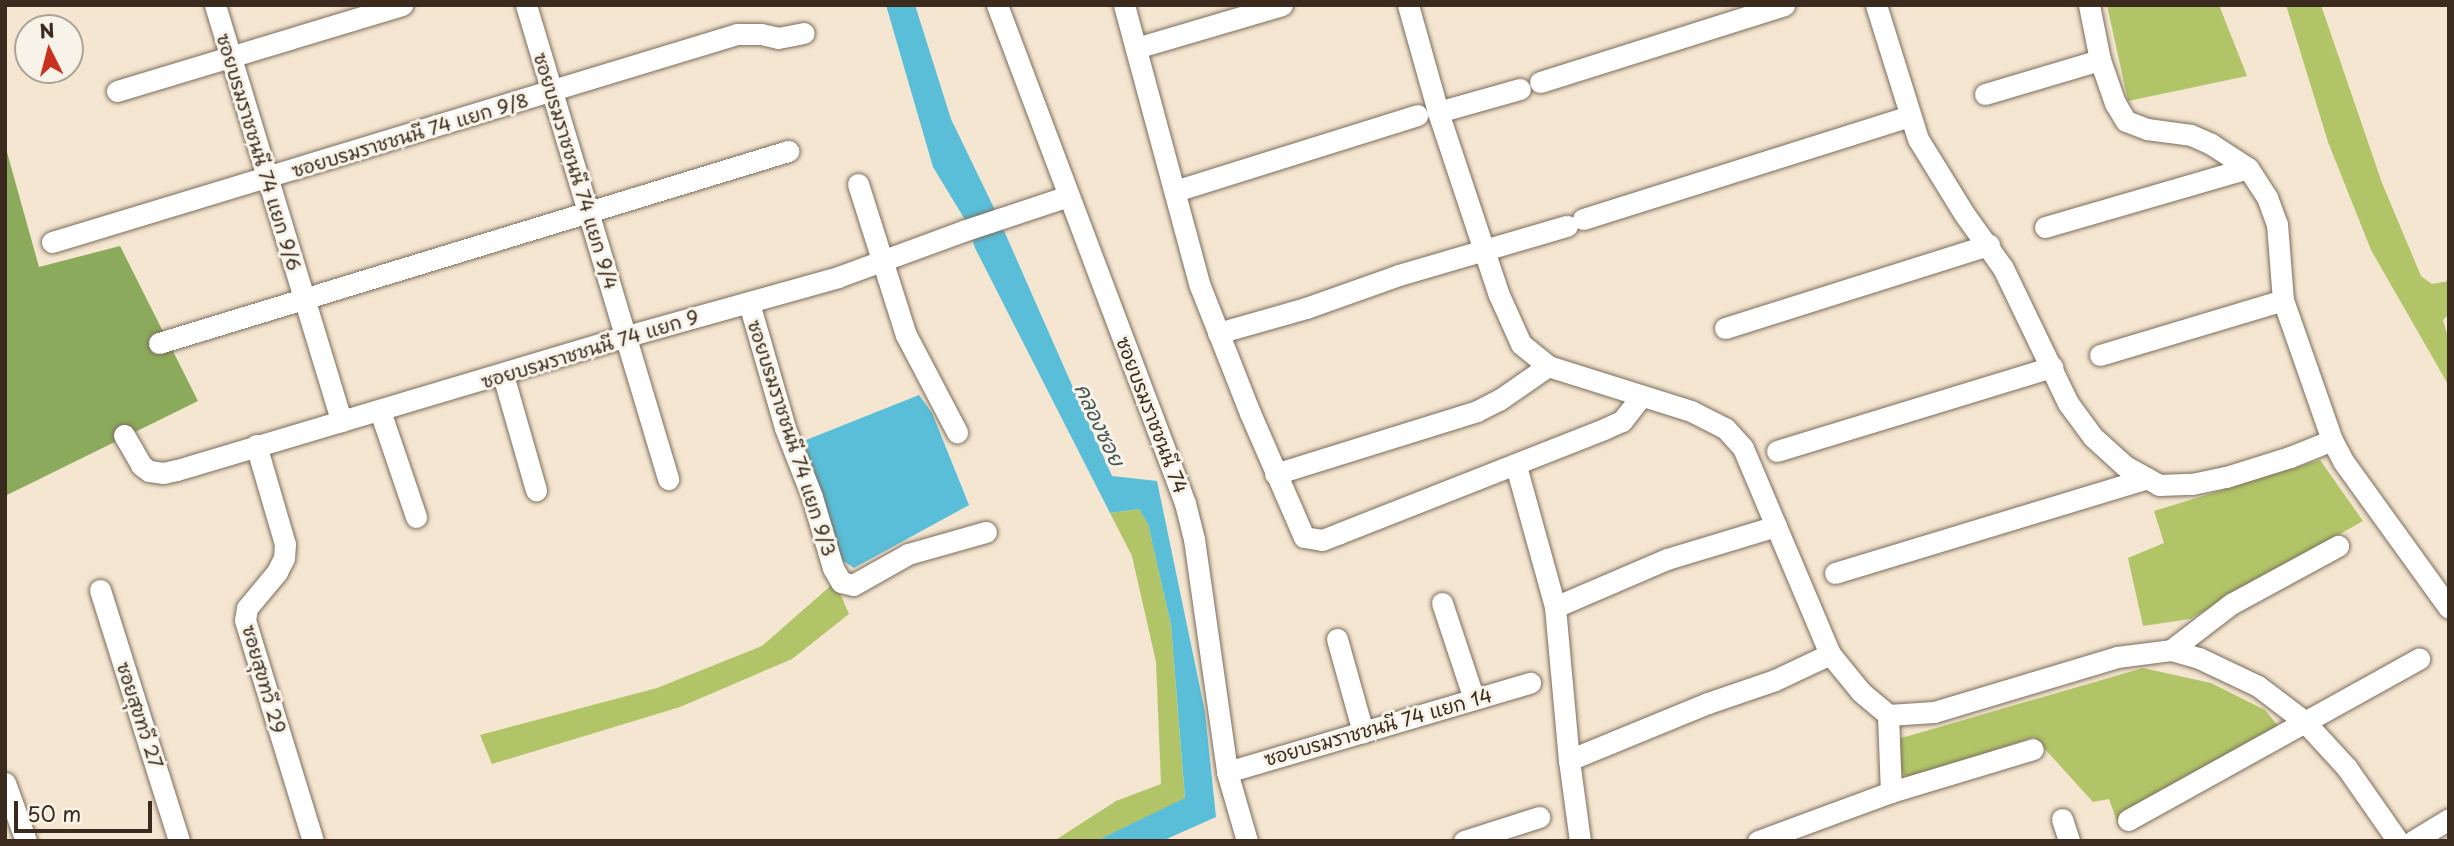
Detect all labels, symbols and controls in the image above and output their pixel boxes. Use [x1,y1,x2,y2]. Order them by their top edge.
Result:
north arrow [14,14,84,84]
text: N [38,15,56,45]
street label: ซอยบรมราชชนนี 74 แยก 9/6 [212,31,306,273]
street label: ซอยบรมราชชนนี 74 แยก 9/4 [529,50,623,292]
street label: ซอยบรมราชชนนี 74 แยก 9/8 [289,88,531,182]
street label: ซอยบรมราชชนนี 74 แยก 9 [479,305,701,393]
street label: ซอยบรมราชชนนี 74 แยก 9/3 [743,317,841,559]
street label: ซอยบรมราชชนนี 74 [1112,333,1192,497]
water label: คลองซอย [1071,379,1131,469]
street label: ซอยสุขทวี 29 [238,622,290,736]
street label: ซอยสุขทวี 27 [112,659,168,771]
street label: ซอยบรมราชชนนี 74 แยก 14 [1261,683,1495,771]
scale bar [18,786,156,830]
text: 50 m [27,797,81,829]

